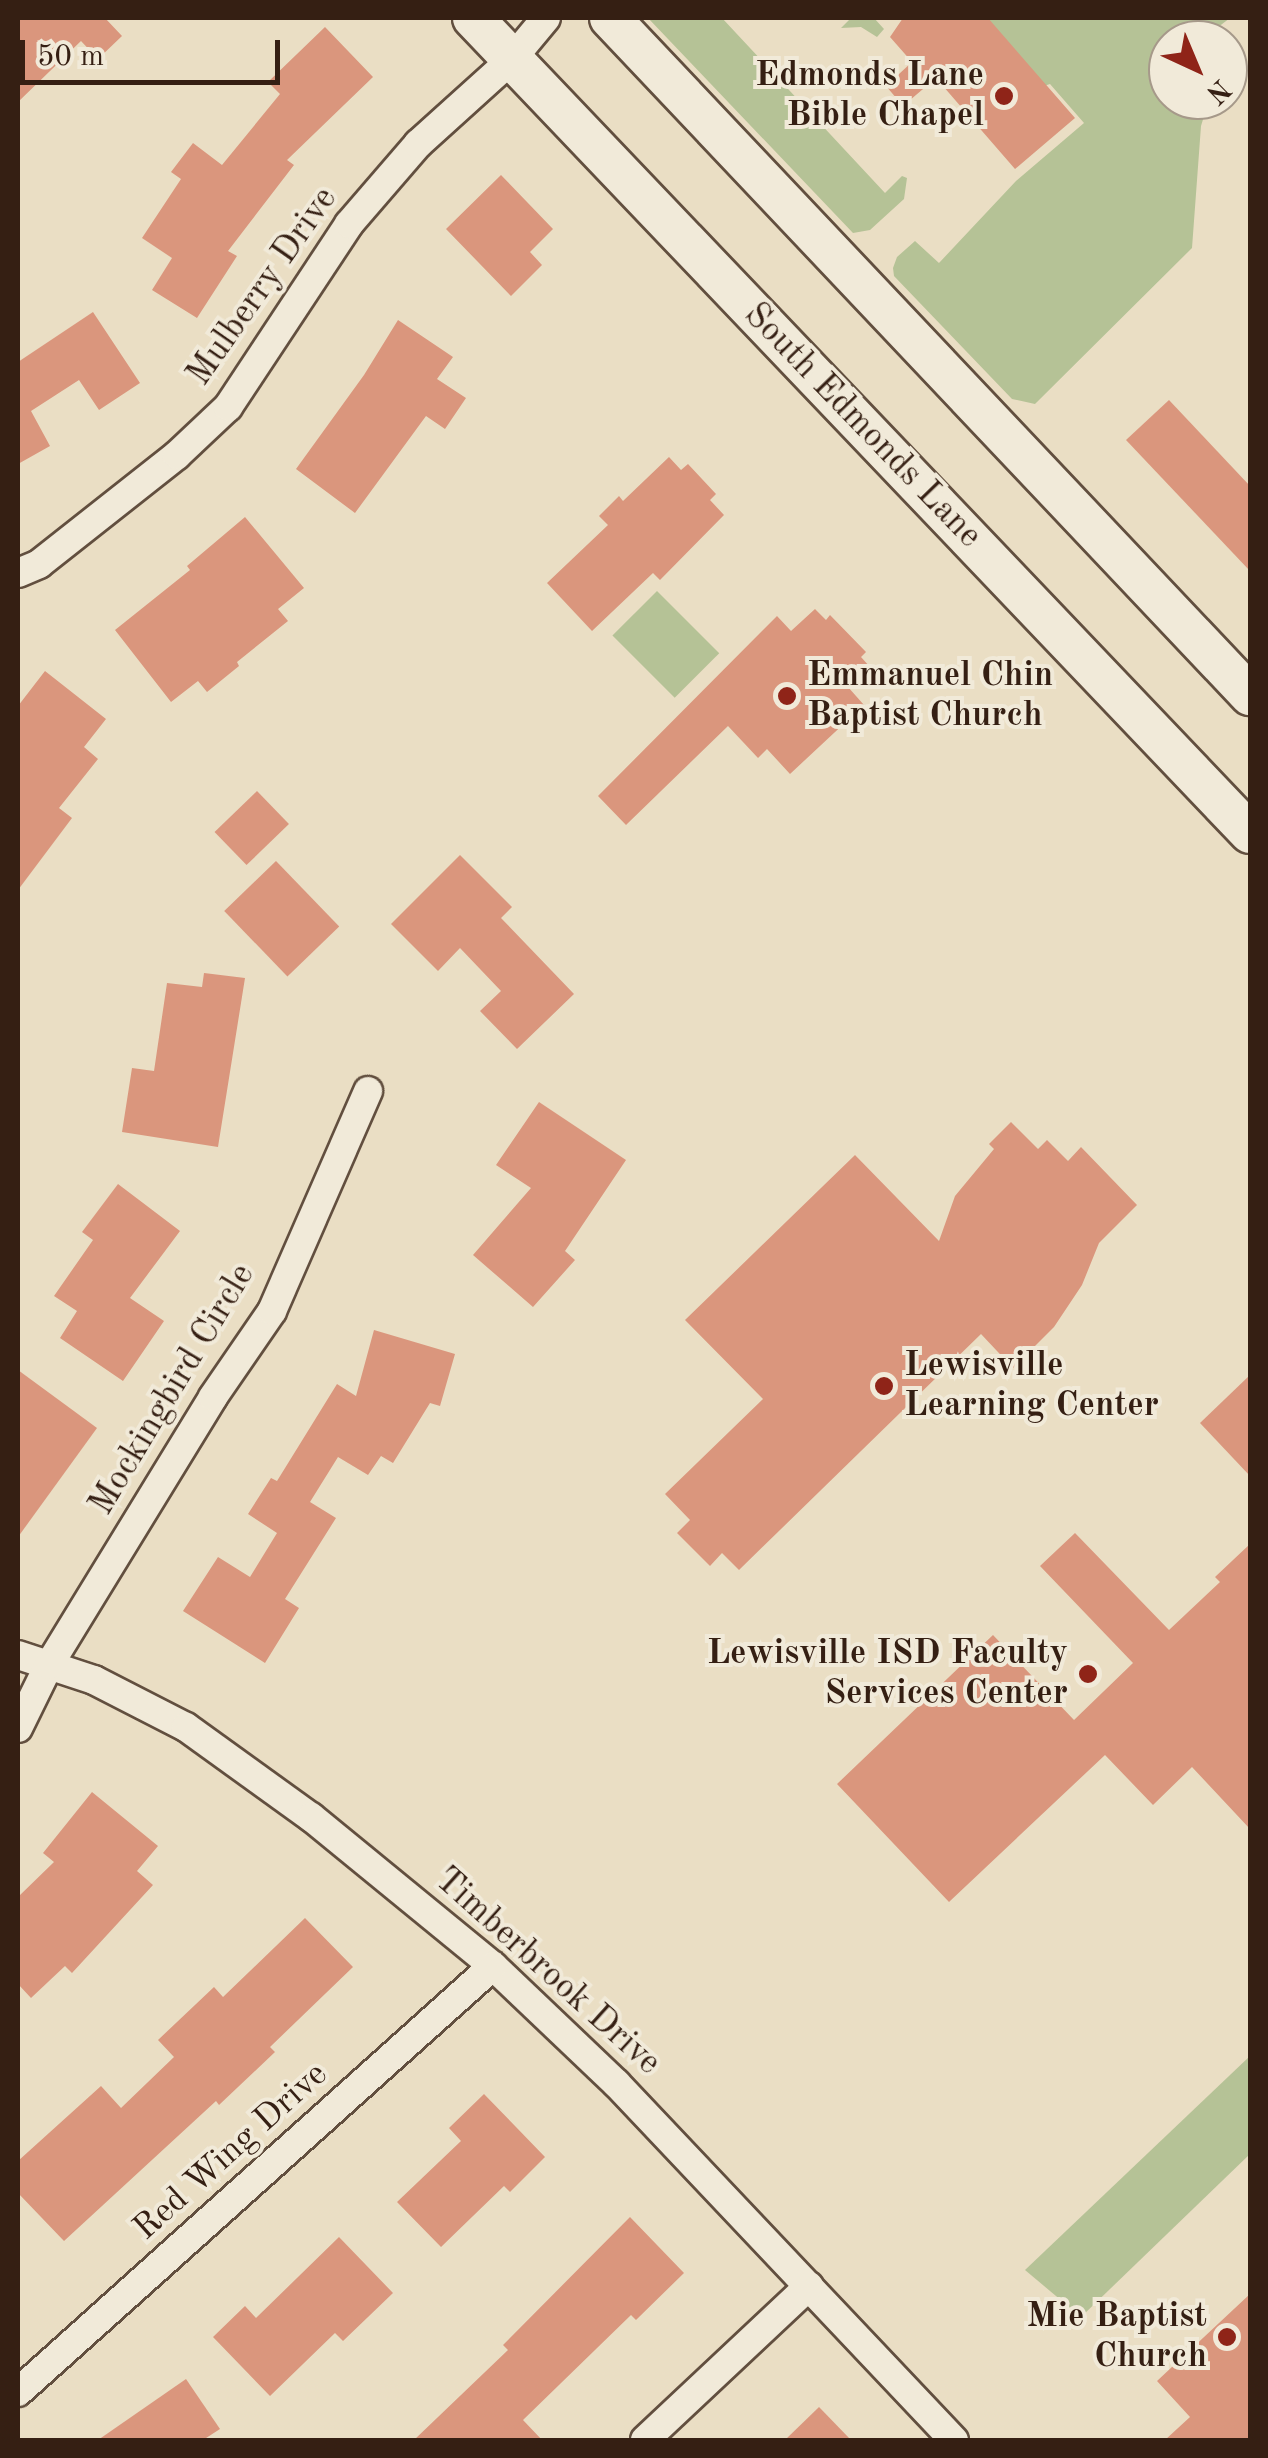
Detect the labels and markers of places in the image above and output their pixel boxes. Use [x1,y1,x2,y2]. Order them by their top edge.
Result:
place label: Edmonds Lane Bible Chapel [755,55,984,137]
marker: Edmonds Lane Bible Chapel [993,85,1015,107]
place label: Emmanuel Chin Baptist Church [807,655,1053,737]
marker: Emmanuel Chin Baptist Church [776,685,798,707]
place label: Lewisville Learning Center [904,1345,1159,1427]
marker: Lewisville Learning Center [873,1375,895,1397]
place label: Lewisville ISD Faculty Services Center [707,1633,1068,1715]
marker: Lewisville ISD Faculty Services Center [1077,1663,1099,1685]
place label: Mie Baptist Church [1027,2296,1207,2378]
marker: Mie Baptist Church [1216,2326,1238,2348]

